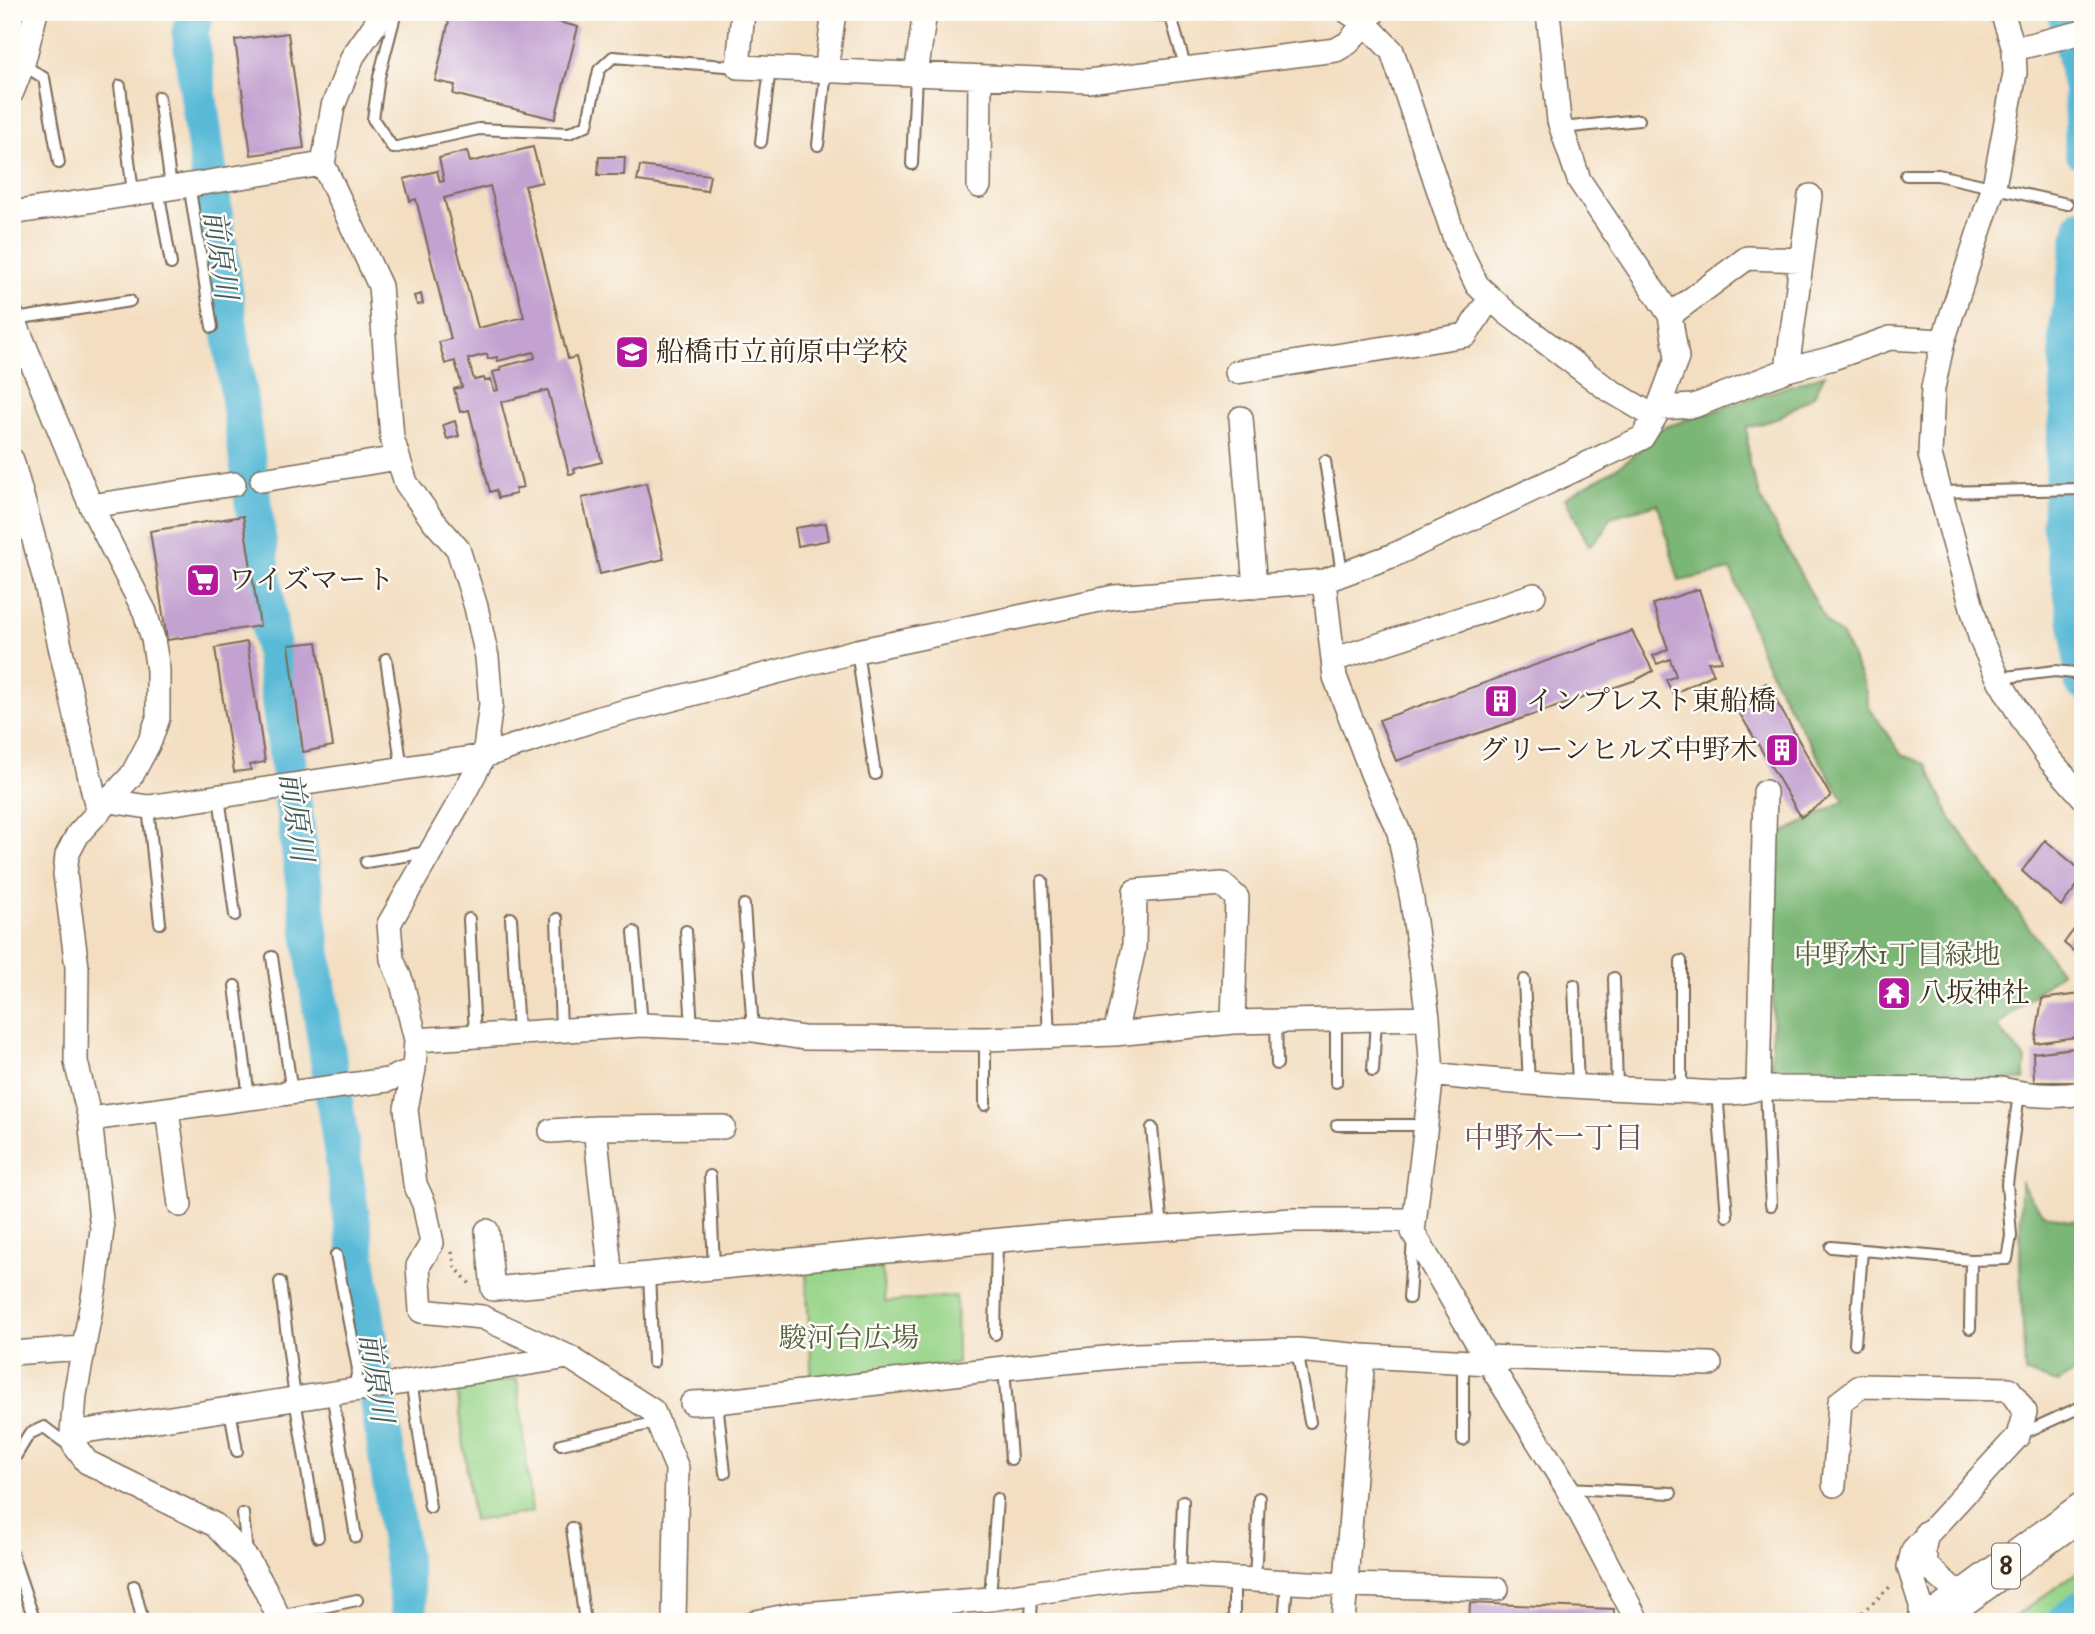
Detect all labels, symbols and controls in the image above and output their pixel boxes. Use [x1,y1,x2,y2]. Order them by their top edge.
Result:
water label: 前原川 [194,208,244,305]
school or university icon: 船橋市立前原中学校 [613,333,651,371]
place label: 船橋市立前原中学校 [656,335,908,370]
supermarket icon: ワイズマート [184,561,222,599]
place label: ワイズマート [228,563,394,598]
building icon: インプレスト東船橋 [1482,682,1520,720]
place label: インプレスト東船橋 [1526,684,1776,719]
building icon: グリーンヒルズ中野木 [1763,731,1801,769]
place label: グリーンヒルズ中野木 [1479,733,1758,768]
water label: 前原川 [270,770,320,867]
park label: 中野木1丁目緑地 [1794,938,2000,973]
temple icon: 八坂神社 [1875,974,1913,1012]
place label: 八坂神社 [1918,976,2030,1011]
district label: 中野木一丁目 [1464,1121,1644,1158]
park label: 駿河台広場 [779,1321,919,1356]
water label: 前原川 [350,1331,400,1428]
road number: 8 [1992,1544,2020,1588]

